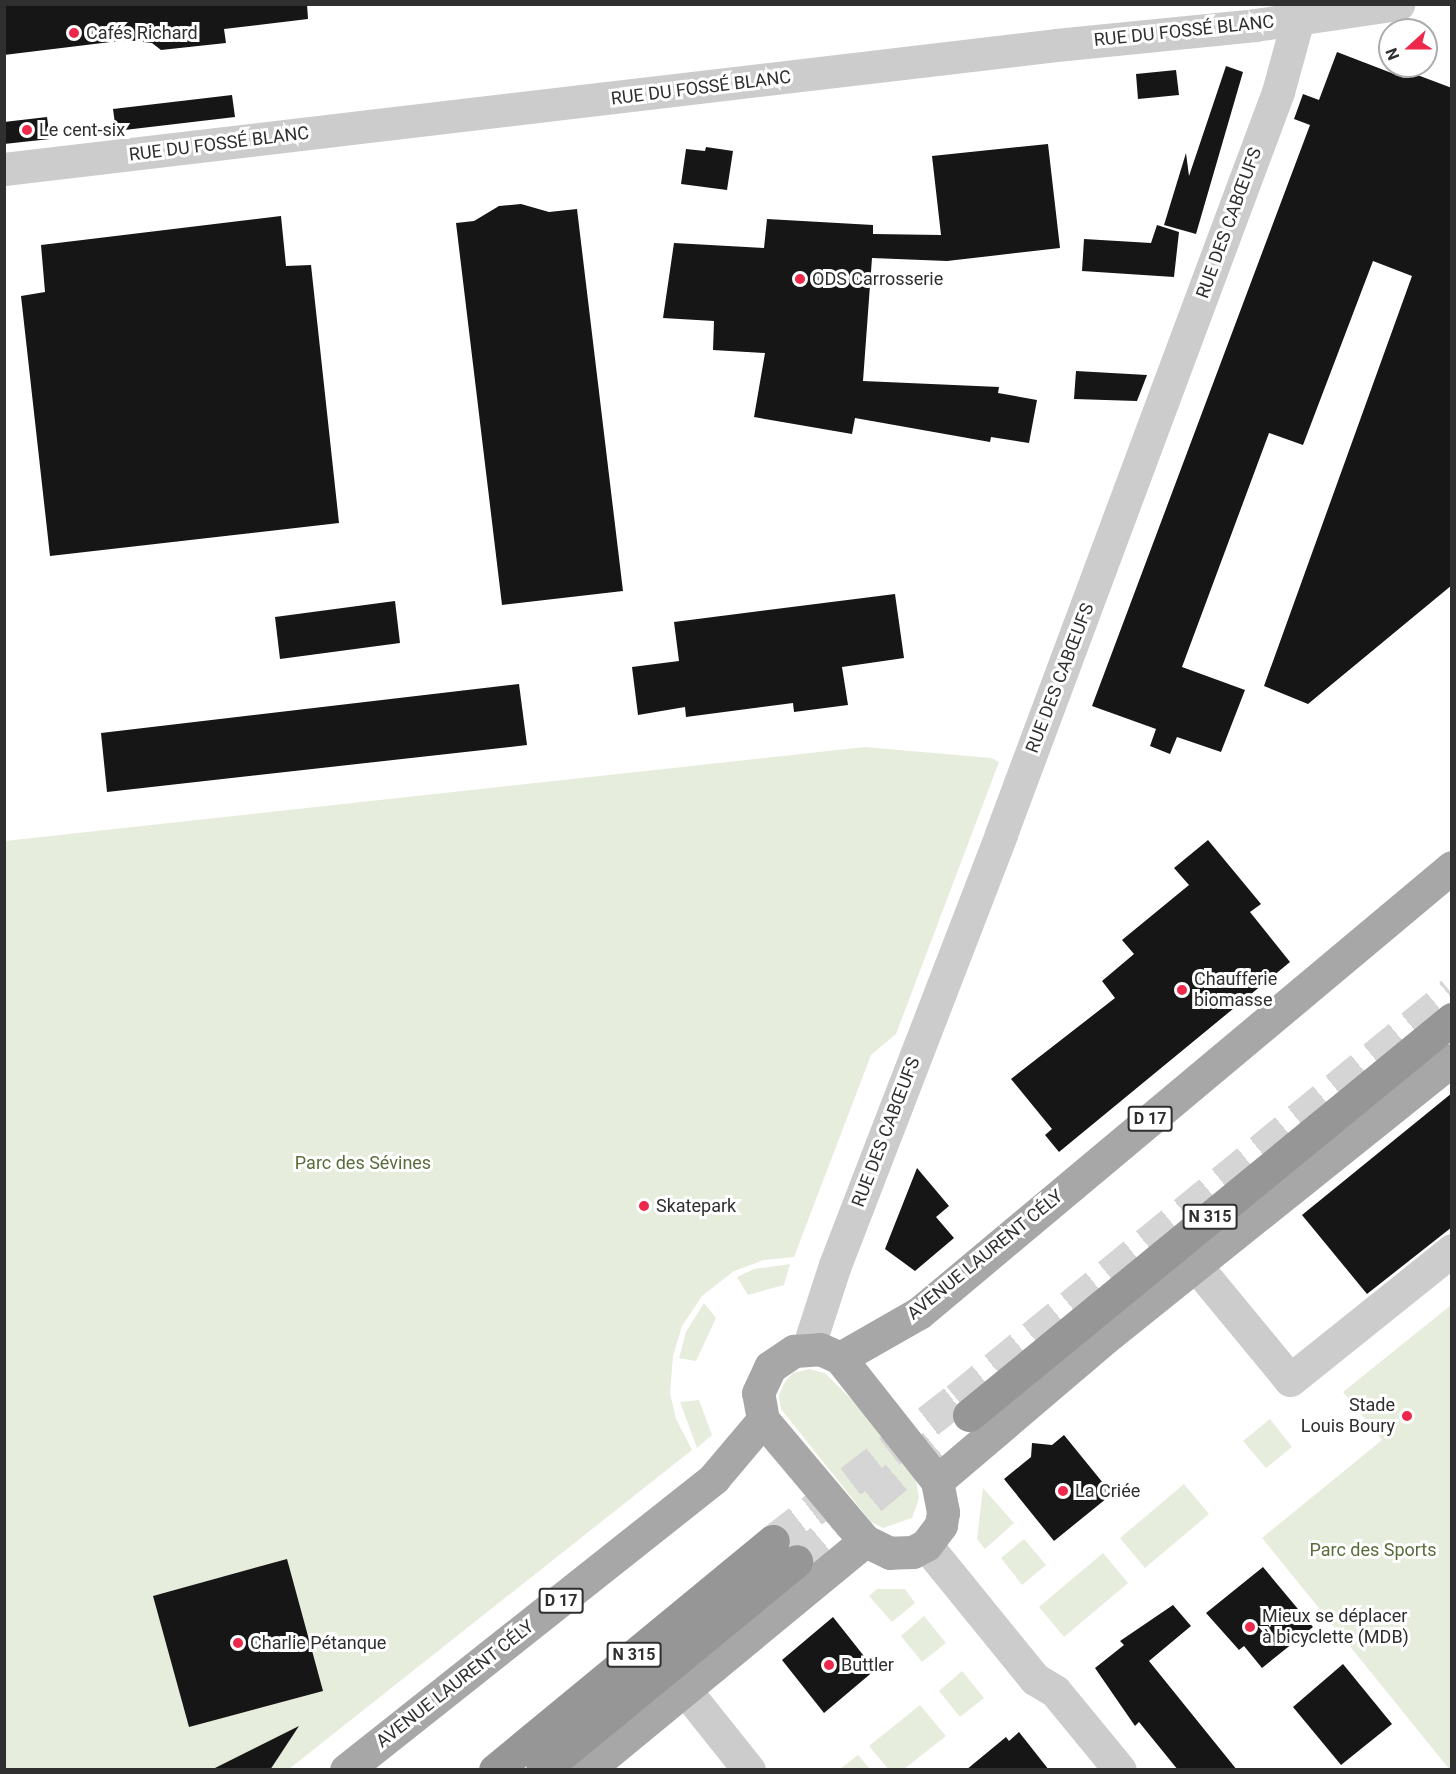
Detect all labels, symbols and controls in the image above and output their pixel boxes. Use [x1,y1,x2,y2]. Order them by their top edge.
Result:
street label: RUE DU FOSSÉ BLANC [1093,11,1275,51]
north arrow [1378,18,1438,78]
place label: Cafés Richard [86,22,198,44]
marker: Cafés Richard [67,26,81,40]
text: N [1382,45,1403,63]
street label: RUE DU FOSSÉ BLANC [610,66,792,110]
place label: Le cent-six [39,119,125,141]
street label: RUE DU FOSSÉ BLANC [128,122,310,166]
marker: Le cent-six [20,123,34,137]
street label: RUE DES CABŒUFS [1192,145,1266,301]
place label: ODS Carrosserie [812,268,943,290]
marker: ODS Carrosserie [793,272,807,286]
street label: RUE DES CABŒUFS [1021,600,1099,756]
place label: Chaufferie biomasse [1194,969,1277,1012]
marker: Chaufferie biomasse [1175,983,1189,997]
street label: RUE DES CABŒUFS [847,1054,925,1210]
road number: D 17 [1128,1106,1172,1132]
park label: Parc des Sévines [295,1152,431,1174]
street label: AVENUE LAURENT CÉLY [903,1185,1067,1325]
place label: Skatepark [656,1195,736,1217]
marker: Skatepark [637,1199,651,1213]
road number: N 315 [1182,1204,1238,1230]
place label: Stade Louis Boury [1301,1395,1395,1438]
marker: Stade Louis Boury [1400,1409,1414,1423]
place label: La Criée [1075,1480,1140,1502]
marker: La Criée [1056,1484,1070,1498]
park label: Parc des Sports [1309,1539,1437,1561]
road number: D 17 [538,1588,584,1614]
place label: Mieux se déplacer à bicyclette (MDB) [1262,1606,1409,1648]
street label: AVENUE LAURENT CÉLY [372,1616,538,1752]
marker: Mieux se déplacer à bicyclette (MDB) [1243,1620,1257,1634]
place label: Charlie Pétanque [250,1632,386,1654]
marker: Charlie Pétanque [231,1636,245,1650]
road number: N 315 [606,1642,662,1668]
place label: Buttler [841,1654,894,1676]
marker: Buttler [822,1658,836,1672]

